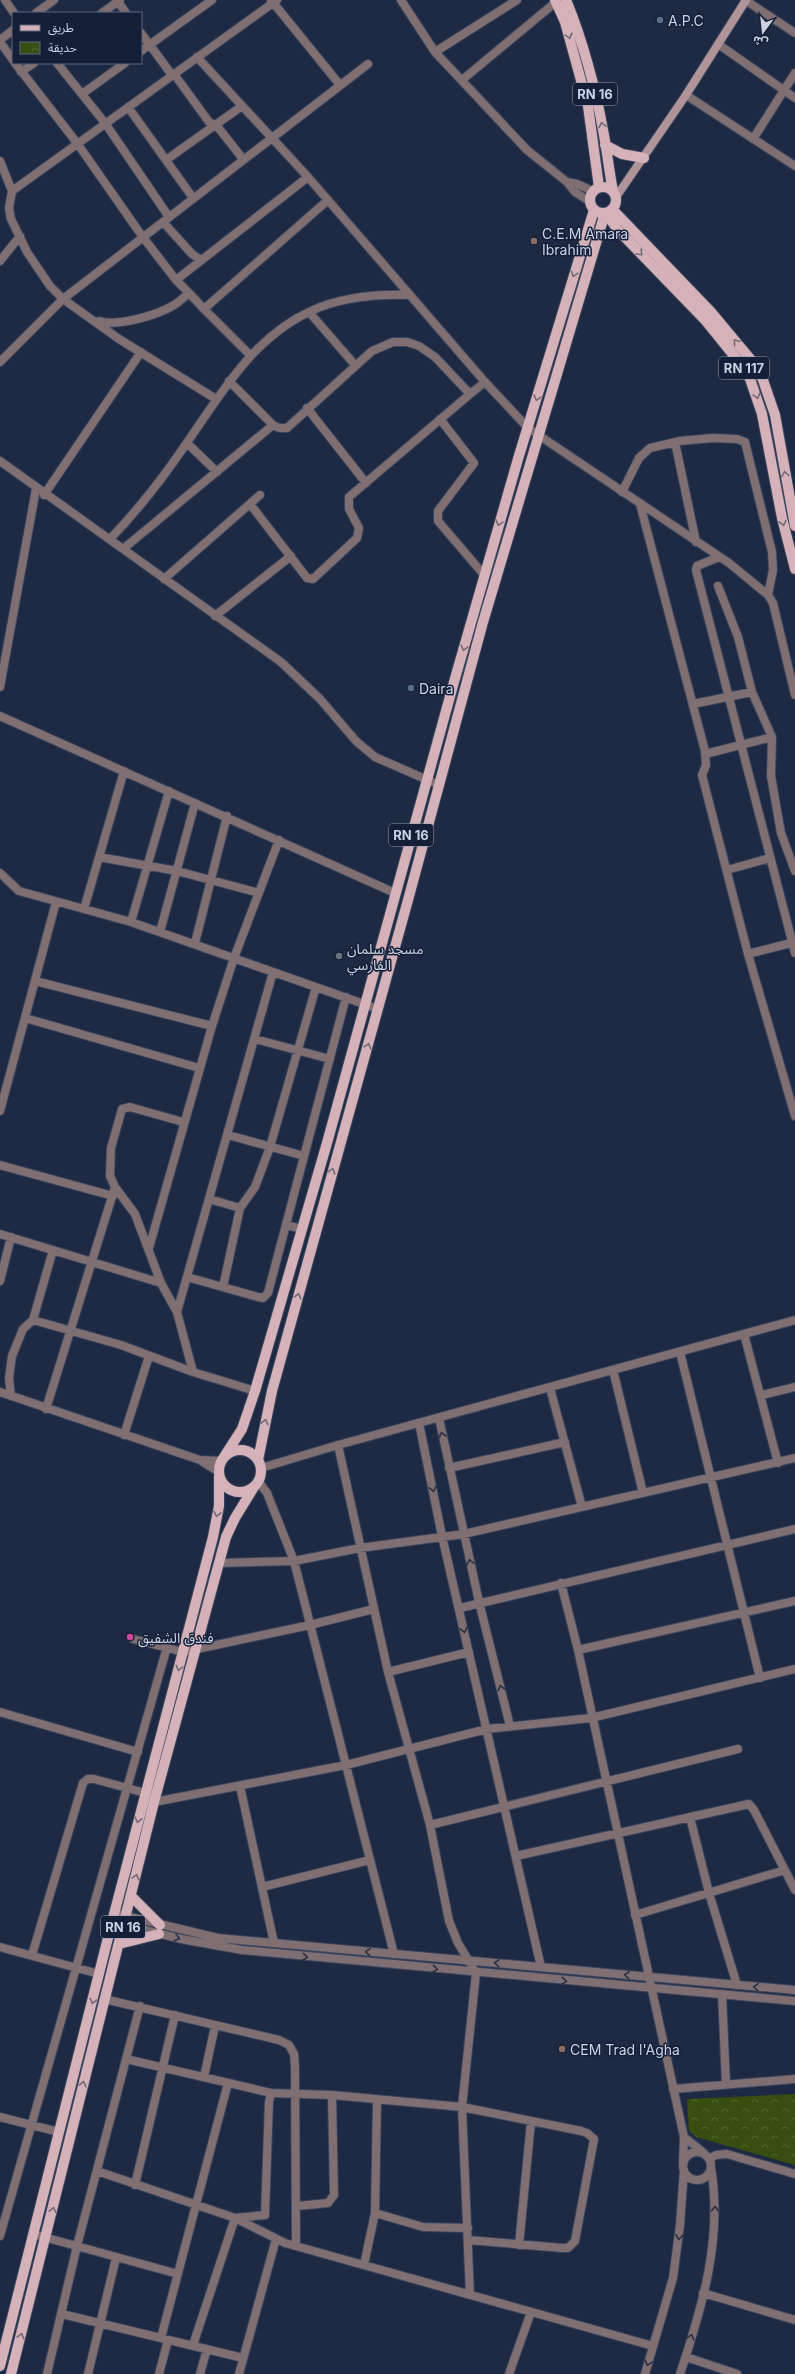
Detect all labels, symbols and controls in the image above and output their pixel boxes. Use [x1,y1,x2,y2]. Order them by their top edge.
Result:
legend [12,12,142,64]
place label: A.P.C [668,12,704,29]
north arrow [743,12,783,52]
marker: A.P.C [655,15,665,25]
text: طريق [48,20,74,36]
one-way arrow [564,33,573,40]
text: ش [751,33,770,50]
text: حديقة [48,40,77,55]
road number: RN 16 [573,83,617,105]
one-way arrow [599,122,607,128]
place label: C.E.M Amara Ibrahim [542,225,628,258]
marker: C.E.M Amara Ibrahim [529,236,539,246]
one-way arrow [635,248,643,256]
one-way arrow [570,270,579,277]
one-way arrow [734,339,741,347]
road number: RN 117 [719,357,769,379]
one-way arrow [752,392,761,399]
one-way arrow [533,395,542,402]
one-way arrow [782,471,790,477]
one-way arrow [496,520,504,526]
one-way arrow [779,520,787,526]
one-way arrow [460,644,469,651]
place label: Daira [419,680,454,697]
marker: Daira [406,683,416,693]
road number: RN 16 [389,824,433,846]
place label: مسجد سلمان الفارسي [347,940,424,976]
marker: مسجد سلمان الفارسي [334,951,344,961]
one-way arrow [363,1043,372,1050]
one-way arrow [328,1168,336,1174]
one-way arrow [293,1293,302,1300]
one-way arrow [261,1419,269,1425]
one-way arrow [439,1432,447,1438]
one-way arrow [428,1486,436,1492]
one-way arrow [214,1511,222,1518]
one-way arrow [467,1559,475,1565]
one-way arrow [460,1626,468,1633]
place label: فندق الشفيق [138,1629,214,1648]
marker: فندق الشفيق [125,1632,135,1642]
one-way arrow [175,1664,184,1671]
one-way arrow [497,1685,505,1691]
one-way arrow [135,1817,143,1824]
one-way arrow [131,1873,140,1880]
road number: RN 16 [101,1916,145,1938]
one-way arrow [173,1934,180,1942]
one-way arrow [365,1947,371,1956]
one-way arrow [302,1952,308,1961]
one-way arrow [494,1959,500,1968]
one-way arrow [432,1965,438,1974]
one-way arrow [624,1971,630,1980]
one-way arrow [561,1976,567,1985]
one-way arrow [753,1982,759,1991]
one-way arrow [89,1998,97,2004]
place label: CEM Trad l'Agha [570,2041,680,2058]
marker: CEM Trad l'Agha [557,2044,567,2054]
one-way arrow [79,2081,87,2087]
one-way arrow [711,2206,719,2212]
one-way arrow [48,2207,57,2214]
one-way arrow [675,2234,684,2240]
one-way arrow [16,2333,24,2339]
one-way arrow [687,2333,695,2340]
one-way arrow [644,2359,653,2366]

